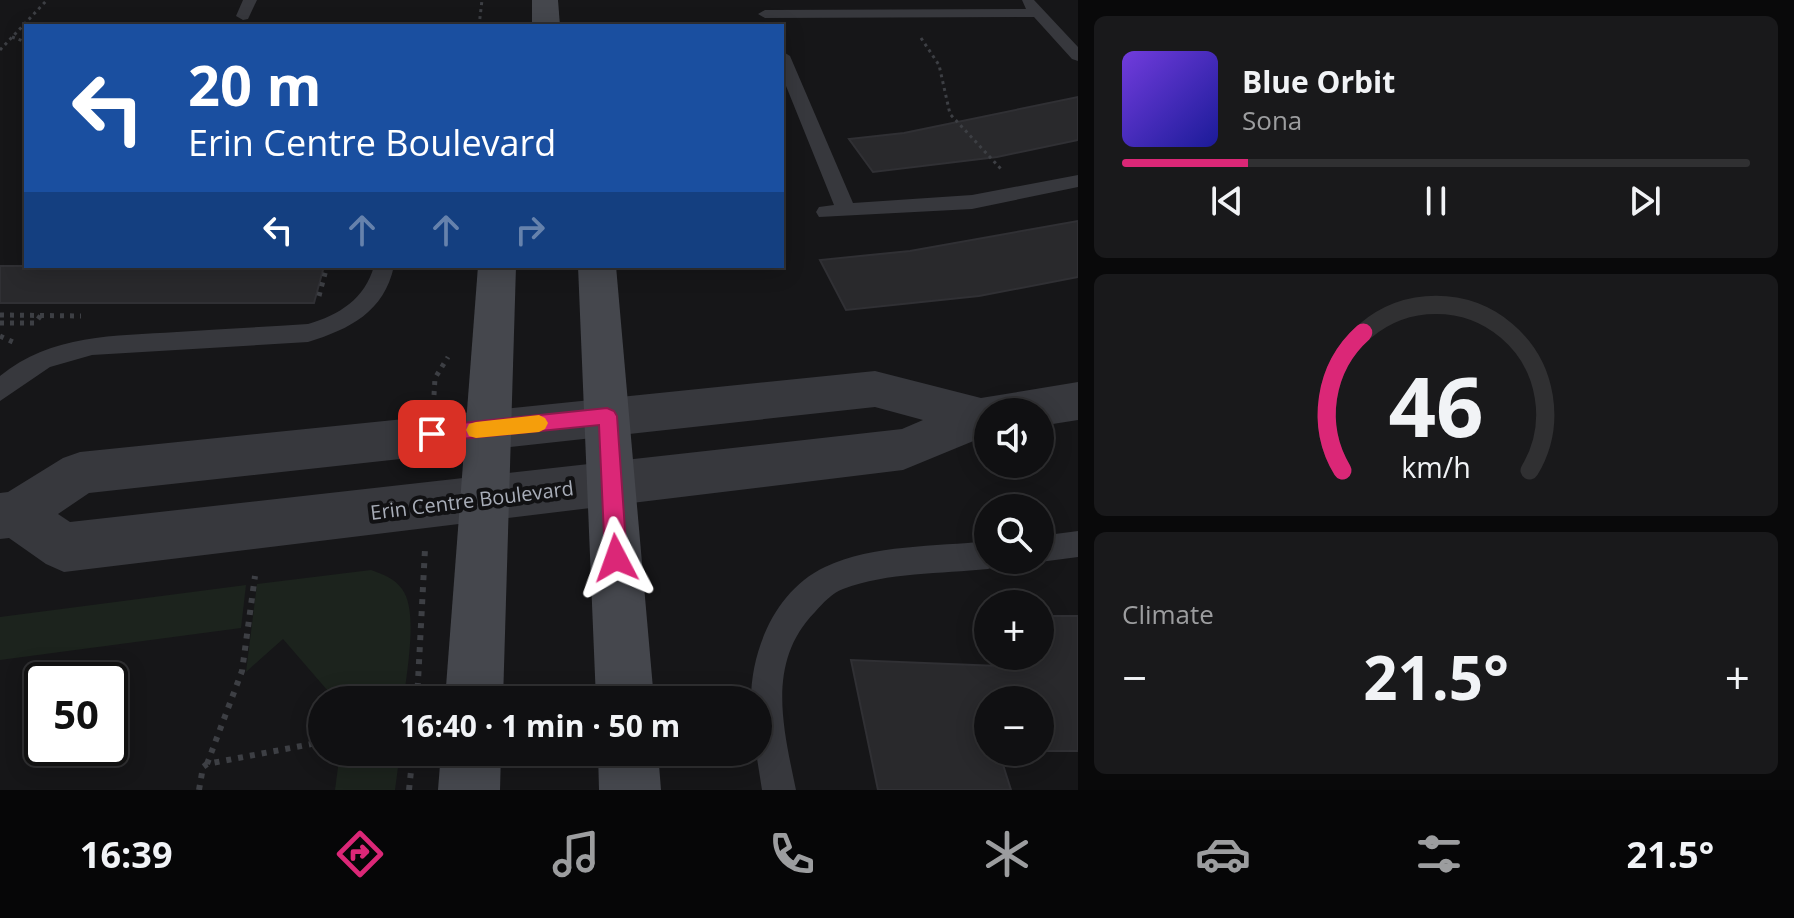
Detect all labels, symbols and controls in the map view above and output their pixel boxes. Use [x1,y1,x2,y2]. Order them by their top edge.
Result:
text: 20 m [188,46,322,122]
icon: left [56,56,160,160]
text: Blue Orbit [1242,61,1395,102]
text: Sona [1242,102,1302,138]
text: Erin Centre Boulevard [188,118,556,167]
icon: previous [1205,179,1249,223]
icon: pause [1414,179,1458,223]
icon: next [1623,179,1667,223]
icon: left [256,208,300,252]
icon: ahead [340,208,384,252]
icon: ahead [424,208,468,252]
icon: right [508,208,552,252]
text: 46 [1388,348,1484,461]
map controls [974,398,1054,766]
button: sound [974,398,1054,478]
pin [398,400,466,468]
icon: arrive [410,412,454,456]
text: km/h [1401,447,1471,486]
street label: Erin Centre Boulevard [369,474,575,526]
button: search [974,494,1054,574]
position arrow [574,516,658,600]
button: + [974,590,1054,670]
text: Climate [1122,596,1214,632]
text: 21.5° [1363,636,1509,718]
text: − [1122,647,1147,707]
text: + [1725,647,1750,707]
speed limit sign: 50 [24,662,128,766]
button: − [974,686,1054,766]
text: 16:40 · 1 min · 50 m [400,705,680,746]
icon: directions [332,826,388,882]
icon: music [548,826,604,882]
icon: phone [764,826,820,882]
icon: climate [979,826,1035,882]
icon: car [1195,826,1251,882]
icon: filters [1411,826,1467,882]
text: 16:39 [80,830,172,879]
text: 21.5° [1627,830,1714,879]

